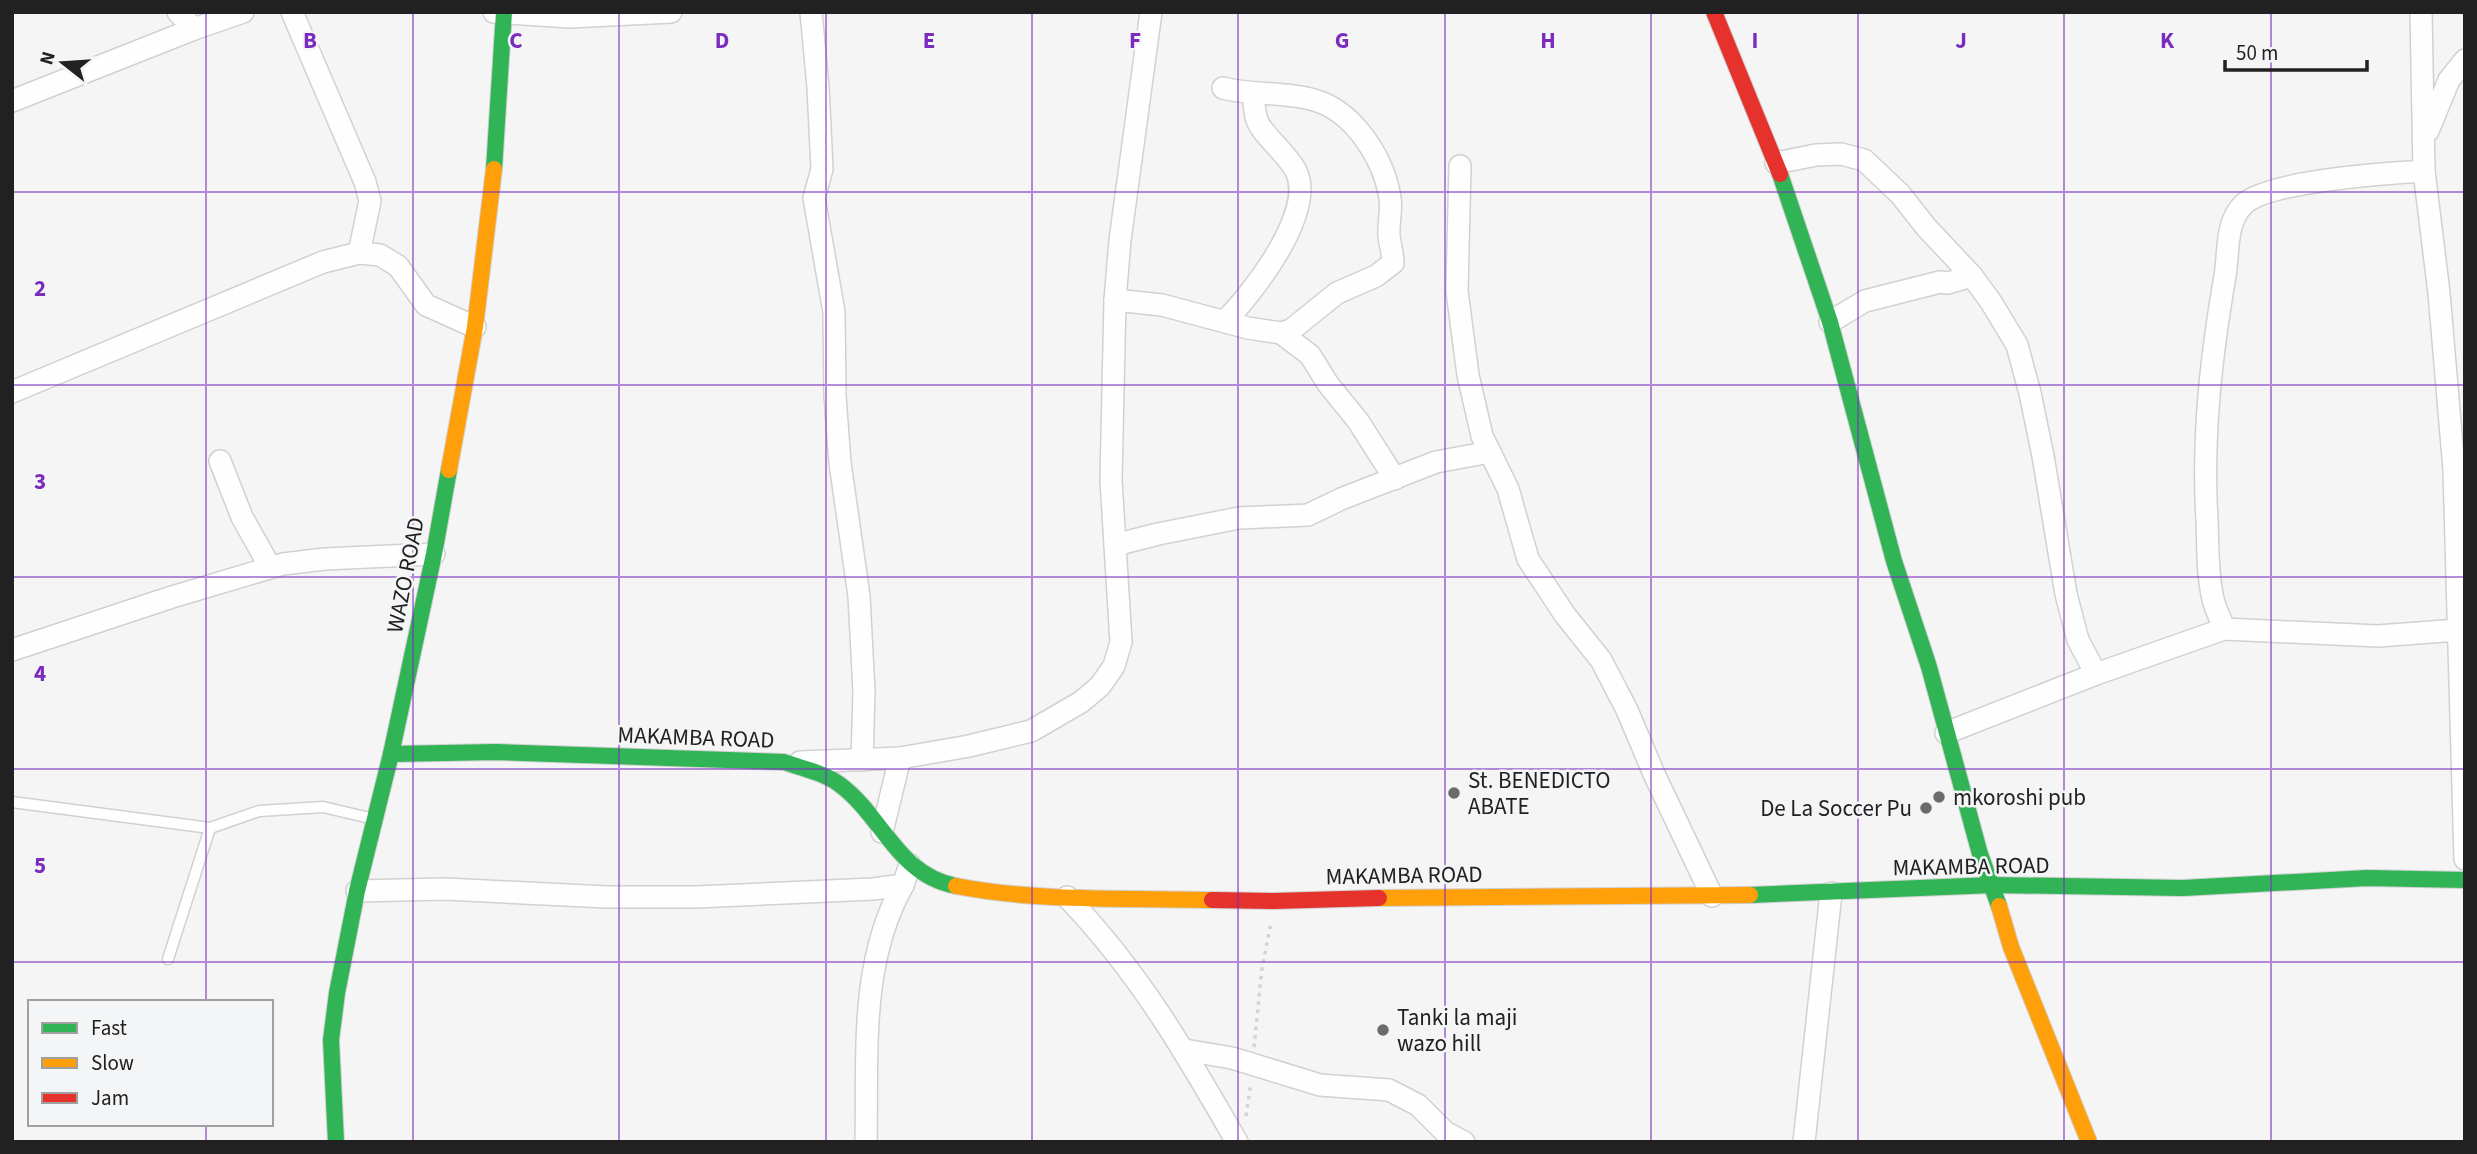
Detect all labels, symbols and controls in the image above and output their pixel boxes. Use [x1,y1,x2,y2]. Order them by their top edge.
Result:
text: B [303,24,317,57]
text: C [509,24,523,57]
text: D [715,24,729,57]
text: E [923,24,935,57]
text: F [1129,24,1141,57]
text: G [1335,24,1349,57]
text: H [1540,24,1556,57]
text: I [1752,24,1758,57]
text: J [1955,24,1967,57]
text: K [2160,24,2175,57]
north arrow [28,28,98,98]
scale bar [2225,28,2367,72]
text: 50 m [2236,38,2278,68]
text: N [33,48,63,68]
text: 2 [34,272,46,305]
text: 3 [34,465,46,498]
street label: WAZO ROAD [378,515,433,636]
text: 4 [34,657,46,690]
street label: MAKAMBA ROAD [617,718,775,757]
place label: St. BENEDICTO ABATE [1468,764,1611,823]
place label: mkoroshi pub [1953,781,2086,814]
marker: St. BENEDICTO ABATE [1446,785,1462,801]
marker: mkoroshi pub [1931,789,1947,805]
place label: De La Soccer Pu [1760,792,1912,825]
marker: De La Soccer Pu [1918,800,1934,816]
text: 5 [34,849,46,882]
street label: MAKAMBA ROAD [1892,849,2050,884]
street label: MAKAMBA ROAD [1325,858,1483,893]
legend [28,1000,273,1126]
place label: Tanki la maji wazo hill [1397,1001,1518,1060]
text: Fast [91,1013,127,1043]
marker: Tanki la maji wazo hill [1375,1022,1391,1038]
text: Slow [91,1048,134,1078]
text: Jam [91,1083,129,1113]

